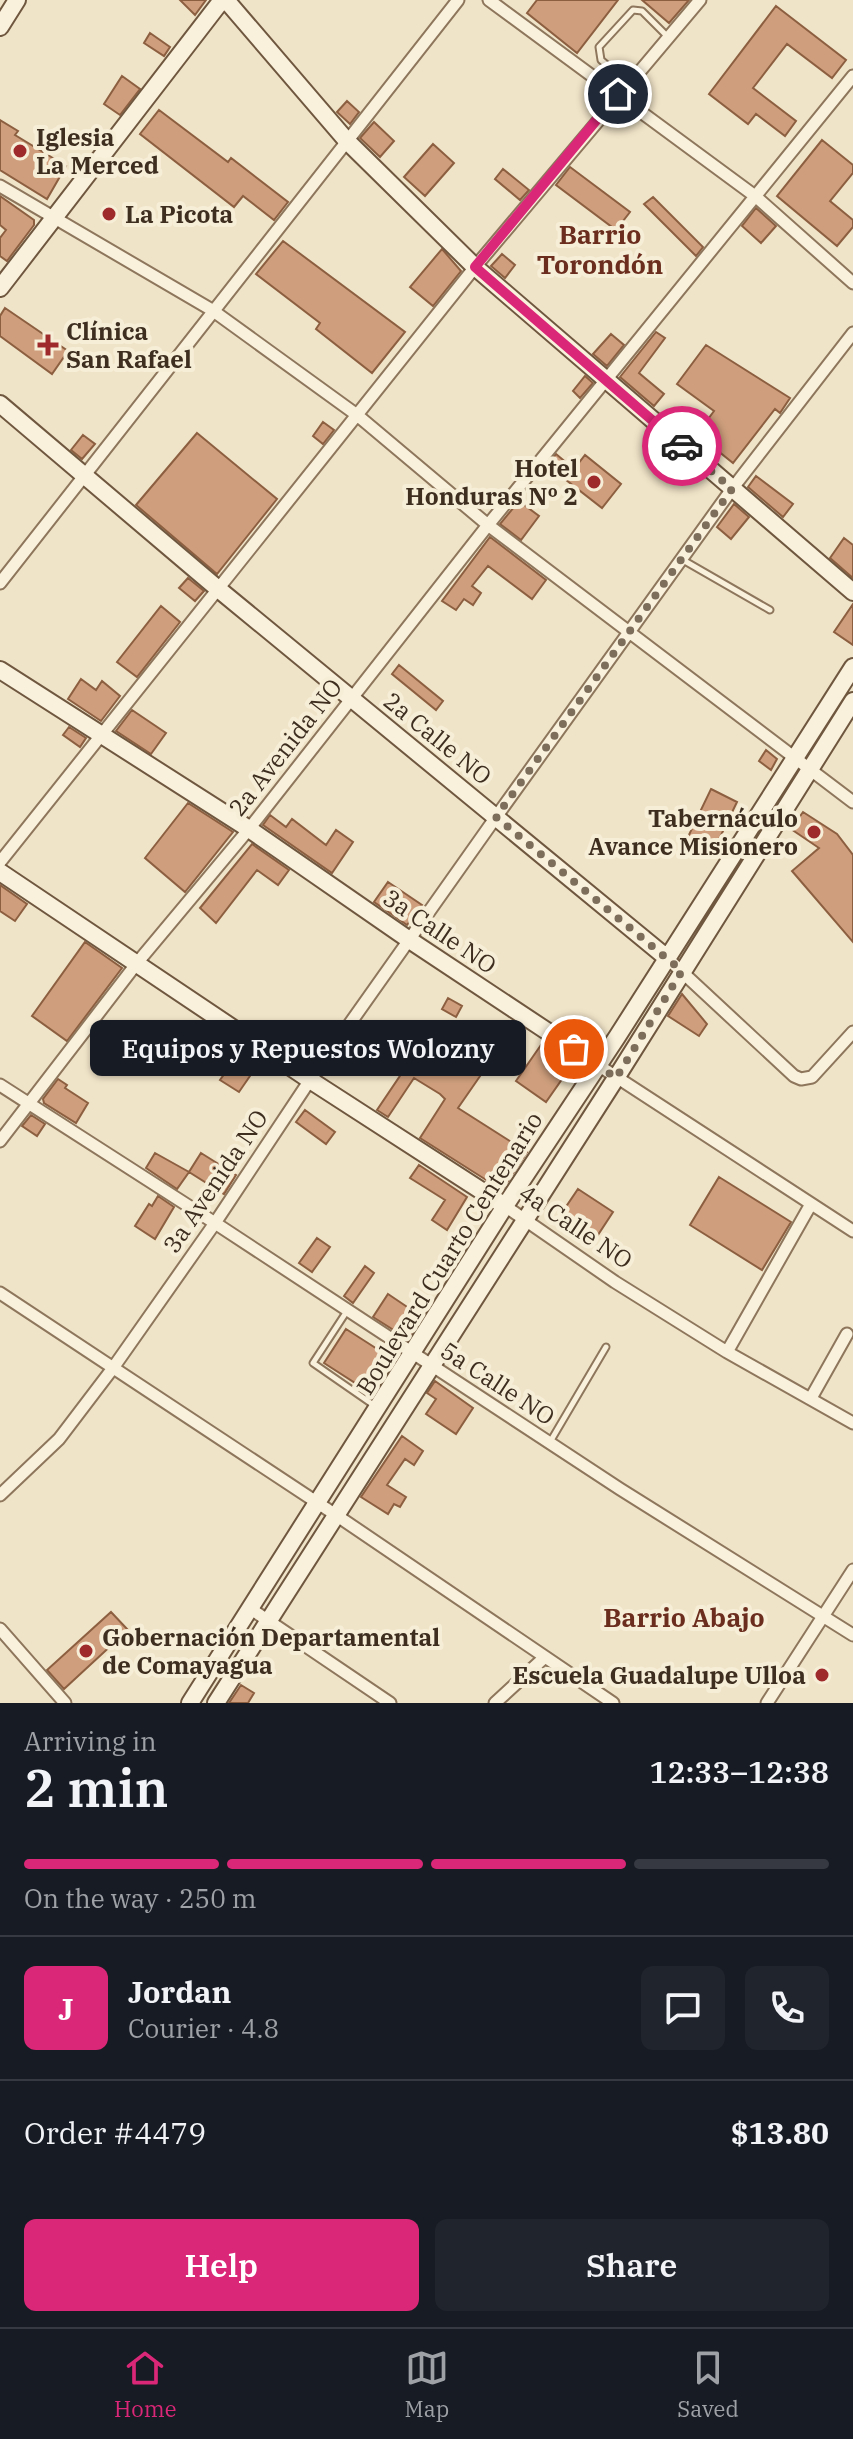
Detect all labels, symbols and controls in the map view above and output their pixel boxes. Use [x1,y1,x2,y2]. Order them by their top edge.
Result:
pin [584,60,652,128]
icon: home [596,72,640,116]
place label: Iglesia La Merced [36,121,159,181]
marker: Iglesia La Merced [11,142,29,160]
place label: La Picota [125,198,233,230]
marker: La Picota [100,205,118,223]
district label: Barrio Torondón [537,217,663,281]
place label: Clínica San Rafael [66,315,192,375]
marker: Clínica San Rafael [37,334,59,356]
courier [642,406,722,486]
icon: car [660,424,704,468]
place label: Hotel Honduras Nº 2 [405,452,578,512]
marker: Hotel Honduras Nº 2 [585,473,603,491]
street label: 2a Avenida NO [221,672,349,822]
street label: 2a Calle NO [377,685,499,791]
place label: Tabernáculo Avance Misionero [588,802,798,862]
marker: Tabernáculo Avance Misionero [805,823,823,841]
street label: 3a Calle NO [377,881,503,981]
pin [540,1015,608,1083]
callout: Equipos y Repuestos Wolozny [90,1021,526,1077]
icon: bag [552,1027,596,1071]
text: Equipos y Repuestos Wolozny [122,1031,494,1065]
street label: 3a Avenida NO [155,1103,275,1259]
street label: Boulevard Cuarto Centenario [349,1105,549,1401]
street label: 4a Calle NO [513,1176,639,1276]
street label: 5a Calle NO [435,1334,561,1432]
district label: Barrio Abajo [603,1600,765,1634]
place label: Gobernación Departamental de Comayagua [102,1621,440,1681]
marker: Gobernación Departamental de Comayagua [77,1642,95,1660]
place label: Escuela Guadalupe Ulloa [512,1659,806,1691]
marker: Escuela Guadalupe Ulloa [813,1666,831,1684]
text: Arriving in [24,1724,157,1758]
text: 12:33–12:38 [649,1752,829,1791]
text: 2 min [24,1754,169,1821]
text: On the way · 250 m [24,1881,257,1915]
button: chat [641,1966,725,2050]
button: phone [745,1966,829,2050]
text: Jordan [128,1972,231,2011]
text: J [58,1989,74,2028]
text: Courier · 4.8 [128,2011,279,2045]
text: Order #4479 [24,2113,206,2152]
text: $13.80 [731,2113,829,2152]
button: Help [24,2219,419,2311]
button: Share [435,2219,829,2311]
tab: Home [114,2346,177,2423]
tab: Map [405,2346,449,2423]
tab: Saved [677,2346,739,2423]

